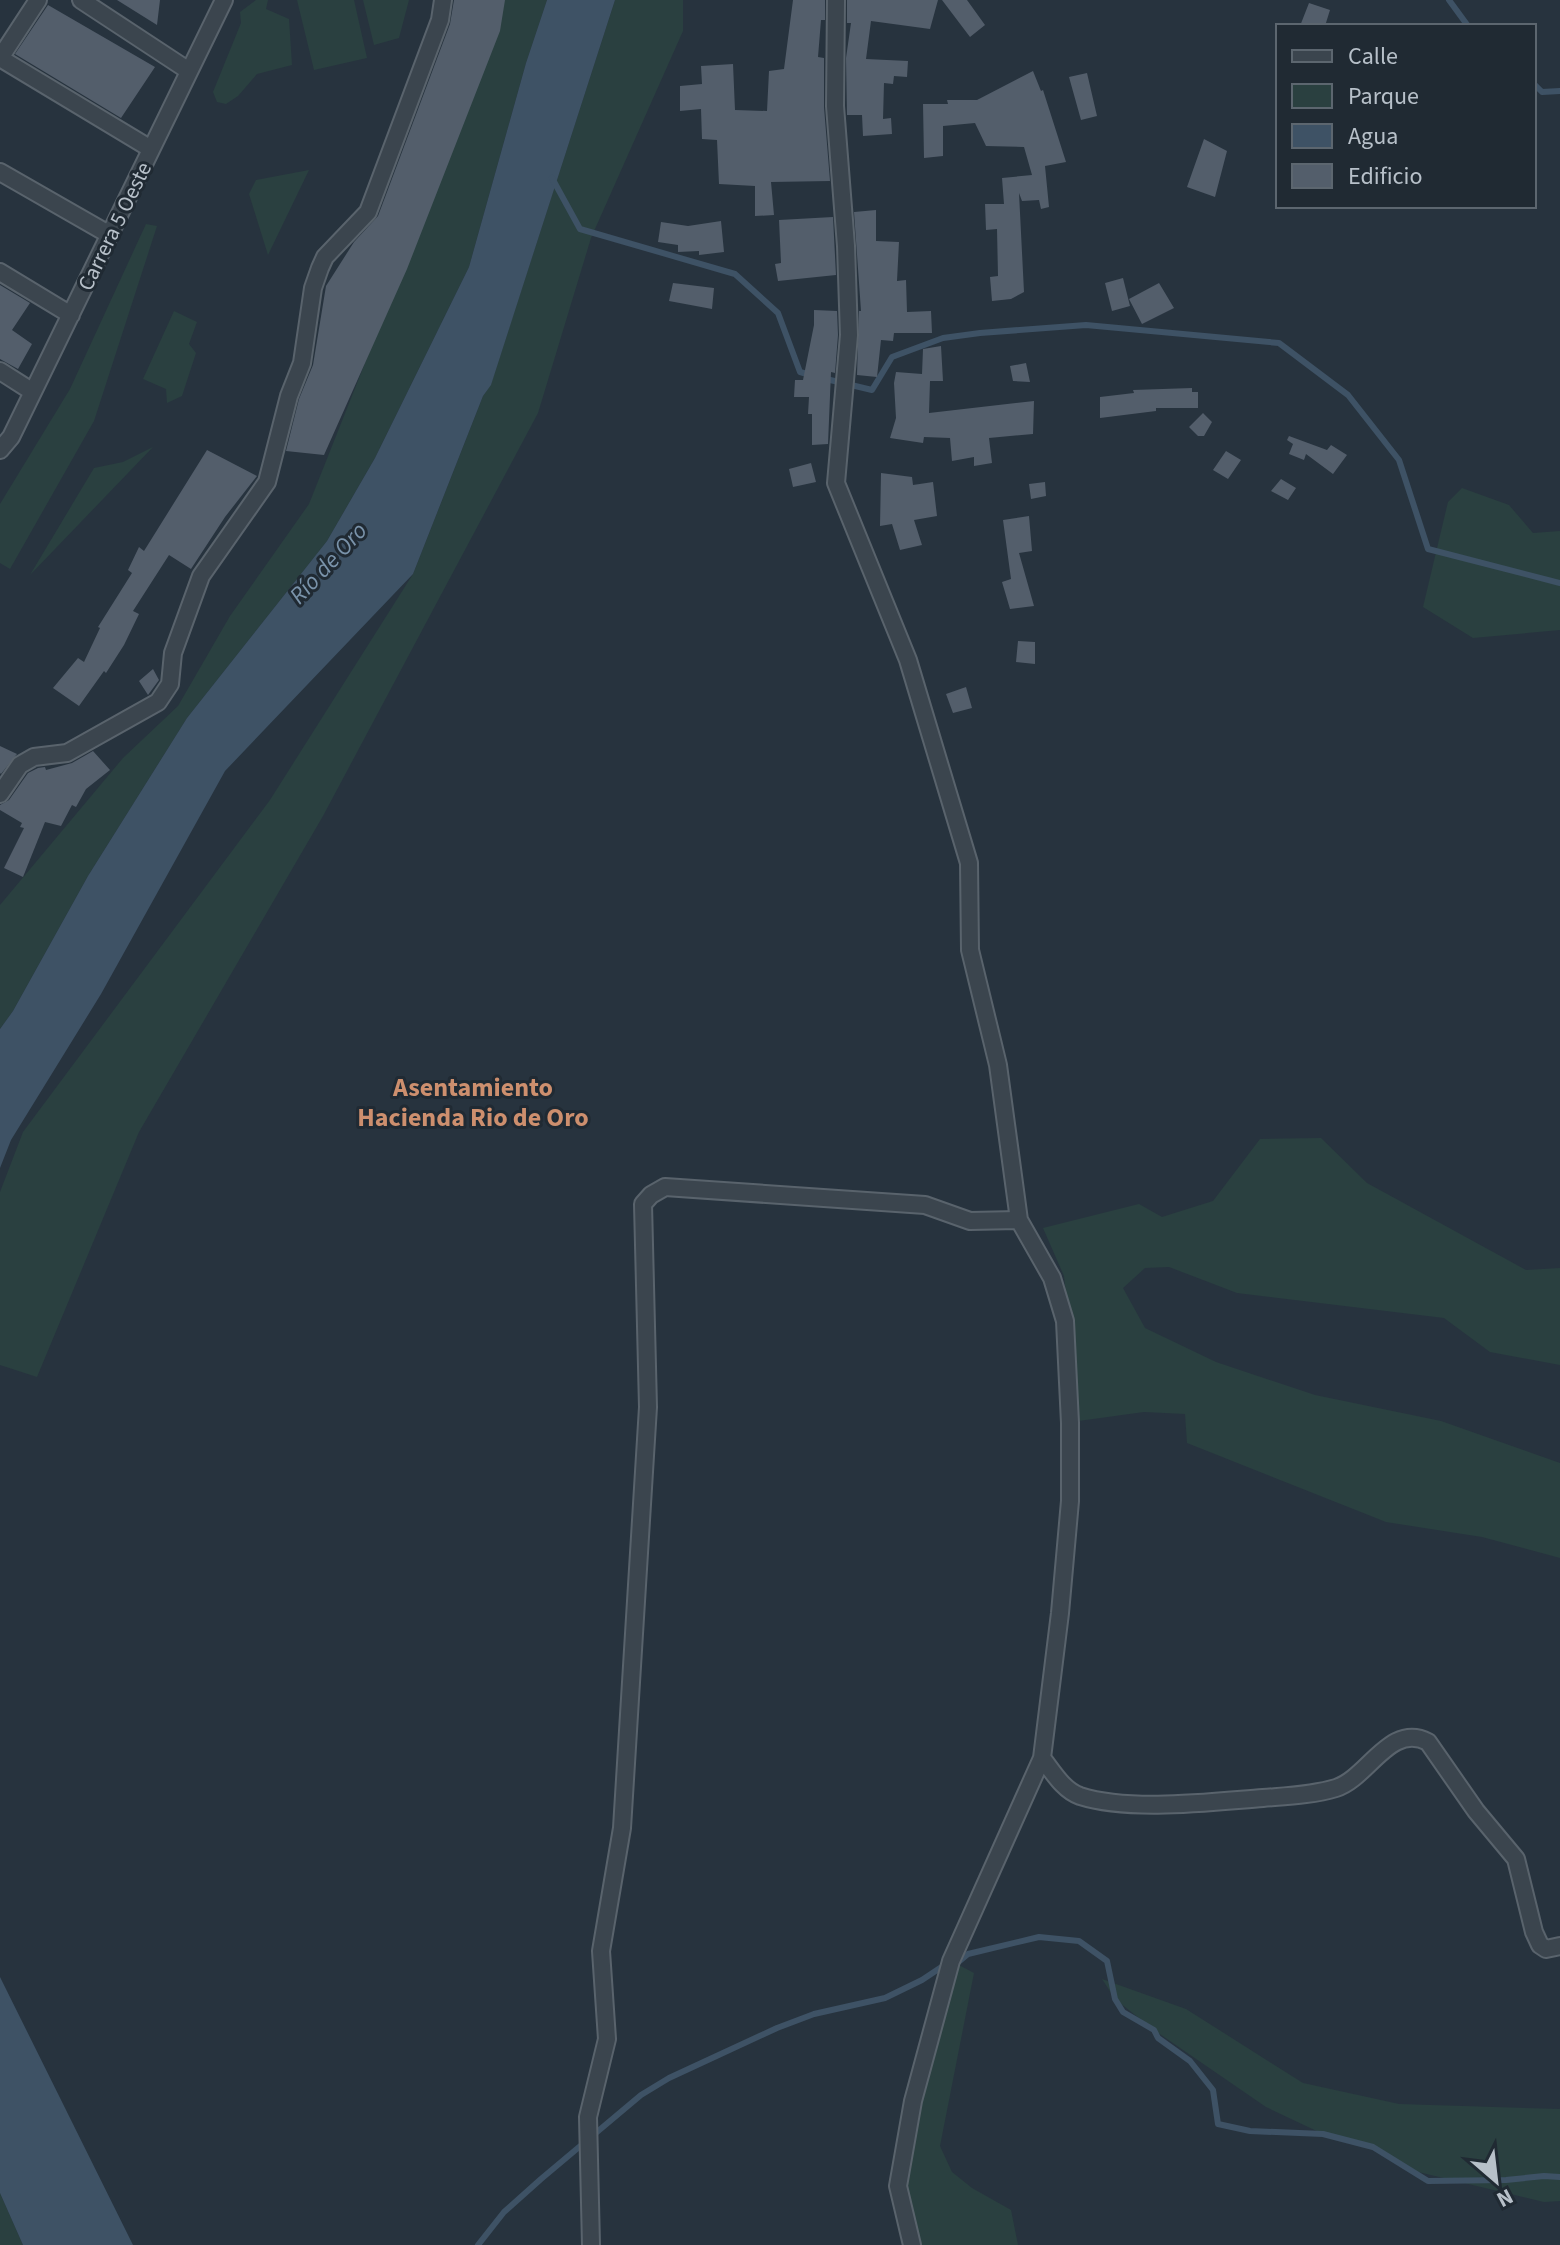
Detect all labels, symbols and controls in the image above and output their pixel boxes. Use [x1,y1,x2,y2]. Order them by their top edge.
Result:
legend [1276,24,1536,208]
text: Calle [1348,39,1398,74]
text: Parque [1348,79,1419,114]
text: Agua [1348,119,1398,154]
street label: Carrera 5 Oeste [70,156,160,296]
text: Edificio [1348,159,1422,194]
water label: Río de Oro [281,515,376,612]
district label: Asentamiento Hacienda Rio de Oro [357,1069,589,1136]
north arrow [1456,2141,1536,2221]
text: N [1491,2180,1519,2215]

